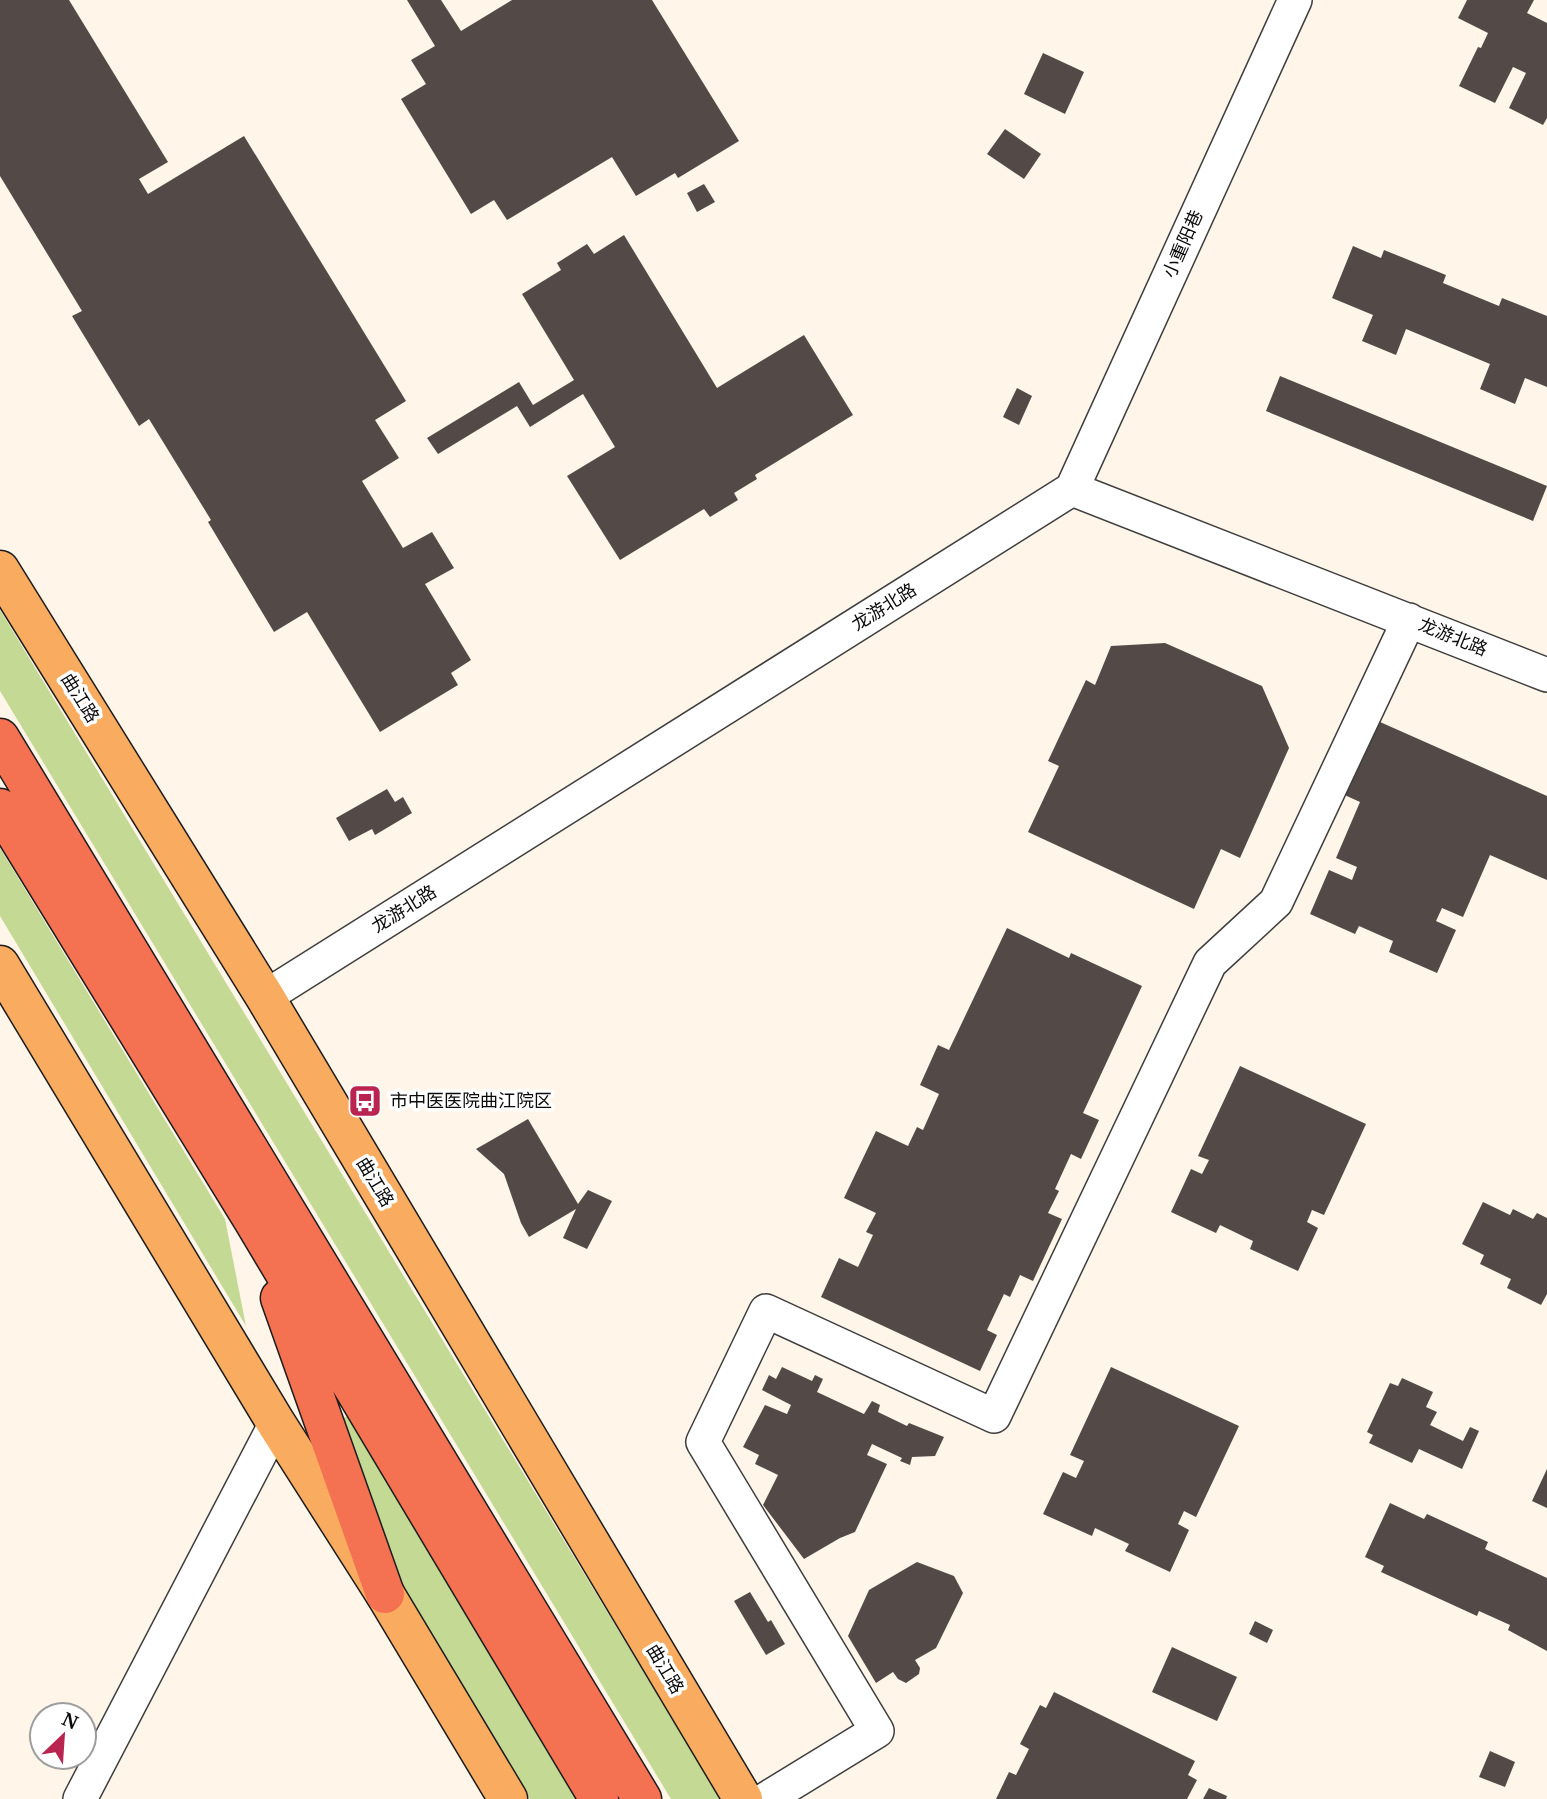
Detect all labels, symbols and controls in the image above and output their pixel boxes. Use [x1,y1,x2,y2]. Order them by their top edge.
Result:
street label: 小重阳巷 [1156,206,1208,281]
street label: 龙游北路 [847,577,920,635]
street label: 龙游北路 [1416,611,1491,661]
street label: 曲江路 [56,668,105,727]
street label: 龙游北路 [367,879,440,937]
bus stop icon: 市中医医院曲江院区 [346,1082,384,1120]
place label: 市中医医院曲江院区 [390,1088,552,1112]
street label: 曲江路 [352,1152,400,1211]
street label: 曲江路 [642,1639,690,1698]
north arrow [28,1701,98,1771]
text: N [58,1706,82,1736]

